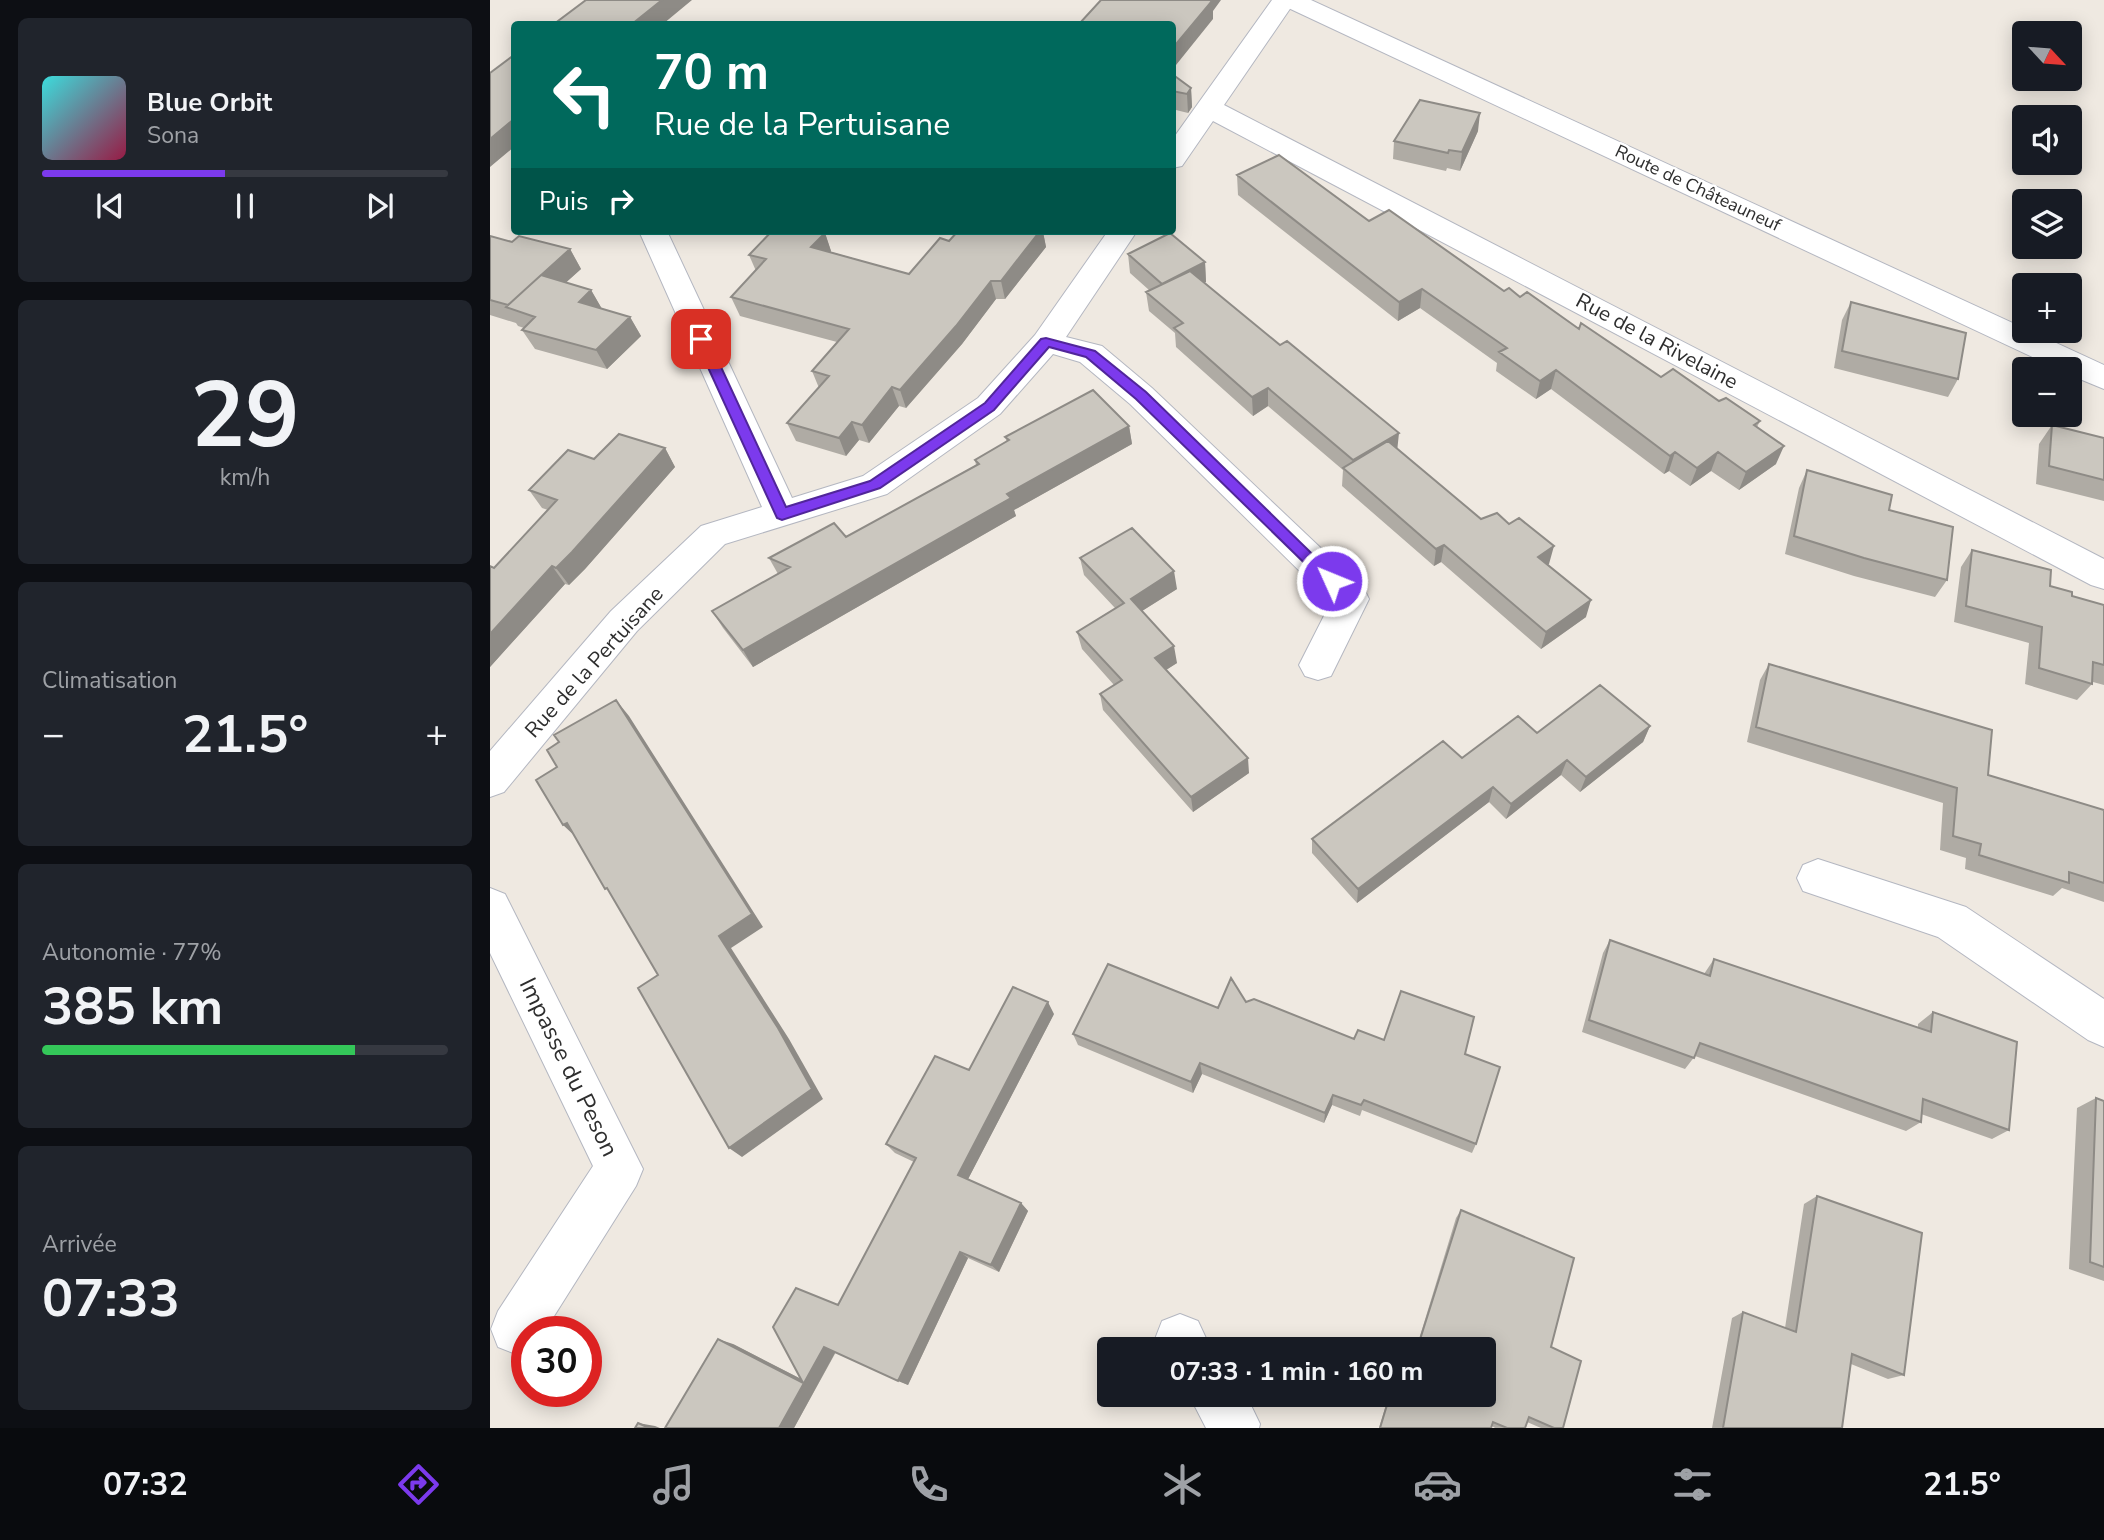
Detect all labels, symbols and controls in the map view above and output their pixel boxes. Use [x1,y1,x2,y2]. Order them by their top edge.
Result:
north arrow [2012,21,2082,91]
map controls [2012,21,2082,427]
text: 70 m [654,39,769,106]
icon: left [539,49,630,140]
text: Blue Orbit [147,85,272,120]
text: Rue de la Pertuisane [654,103,950,146]
button: sound [2012,105,2082,175]
text: Sona [147,120,199,151]
street label: Route de Châteauneuf [1611,139,1786,237]
icon: right [602,182,640,220]
text: Puis [539,184,588,219]
icon: previous [91,187,129,225]
icon: pause [226,187,264,225]
icon: next [361,187,399,225]
button: layers [2012,189,2082,259]
button: + [2012,273,2082,343]
street label: Rue de la Rivelaine [1571,286,1743,396]
pin [671,309,731,369]
icon: arrive [682,320,720,358]
text: 29 [190,354,300,478]
button: − [2012,357,2082,427]
text: km/h [220,462,270,493]
position arrow [1295,544,1369,618]
street label: Rue de la Pertuisane [519,580,669,744]
text: Climatisation [42,665,177,696]
text: 21.5° [182,699,308,770]
text: − [42,709,65,760]
text: + [425,709,448,760]
text: Autonomie · 77% [42,937,222,968]
text: 385 km [42,971,223,1042]
street label: Impasse du Peson [512,972,626,1162]
text: Arrivée [42,1229,117,1260]
text: 07:33 [42,1263,180,1334]
speed limit sign: 30 [511,1316,602,1407]
text: 07:33 · 1 min · 160 m [1170,1354,1423,1389]
icon: directions [394,1460,443,1509]
icon: music [649,1460,698,1509]
icon: phone [904,1460,953,1509]
icon: climate [1158,1460,1207,1509]
icon: car [1413,1460,1462,1509]
icon: filters [1668,1460,1717,1509]
text: 07:32 [103,1463,188,1506]
text: 21.5° [1923,1463,2001,1506]

